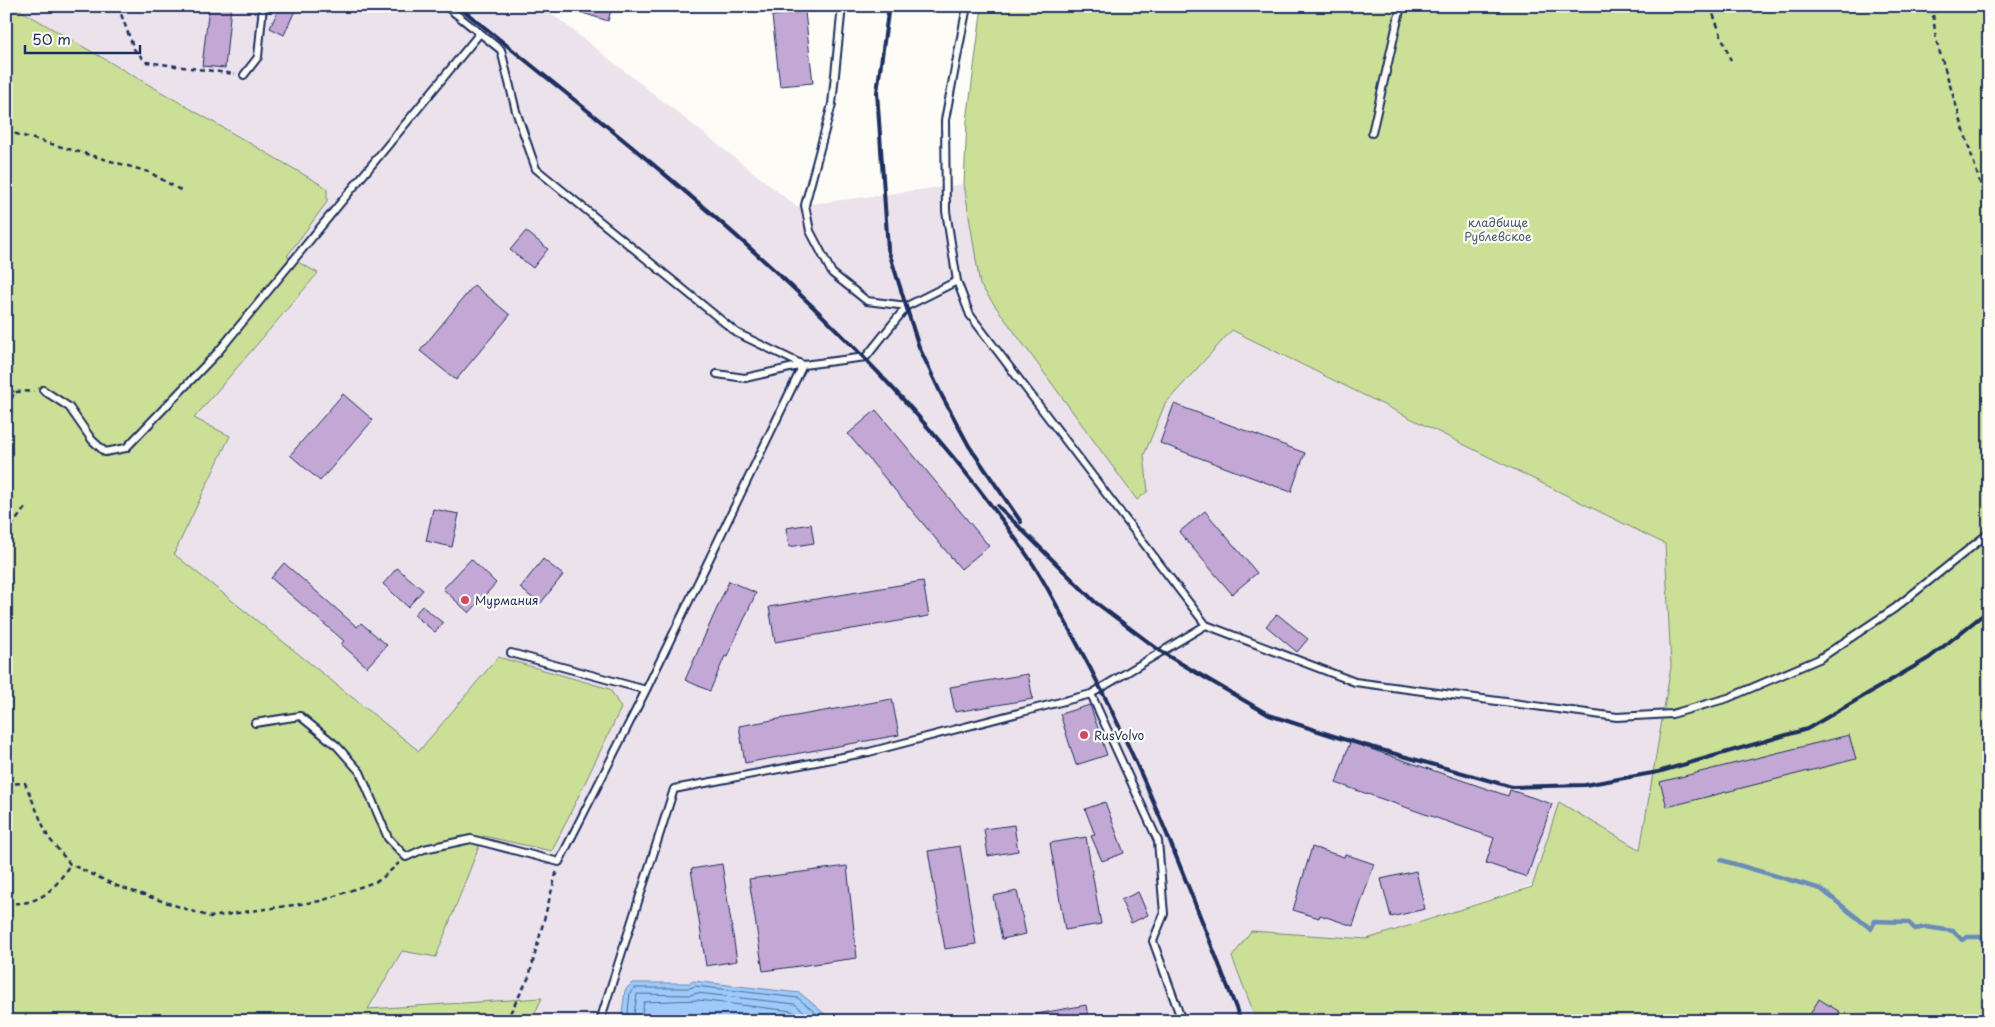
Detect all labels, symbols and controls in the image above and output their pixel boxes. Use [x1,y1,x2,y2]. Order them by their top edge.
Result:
scale bar [25,22,140,54]
text: 50 m [32,27,71,50]
park label: кладбище Рублевское [1464,213,1532,245]
place label: Мурмания [475,591,539,609]
marker: Мурмания [459,594,471,606]
place label: RusVolvo [1094,726,1145,744]
marker: RusVolvo [1078,729,1090,741]

